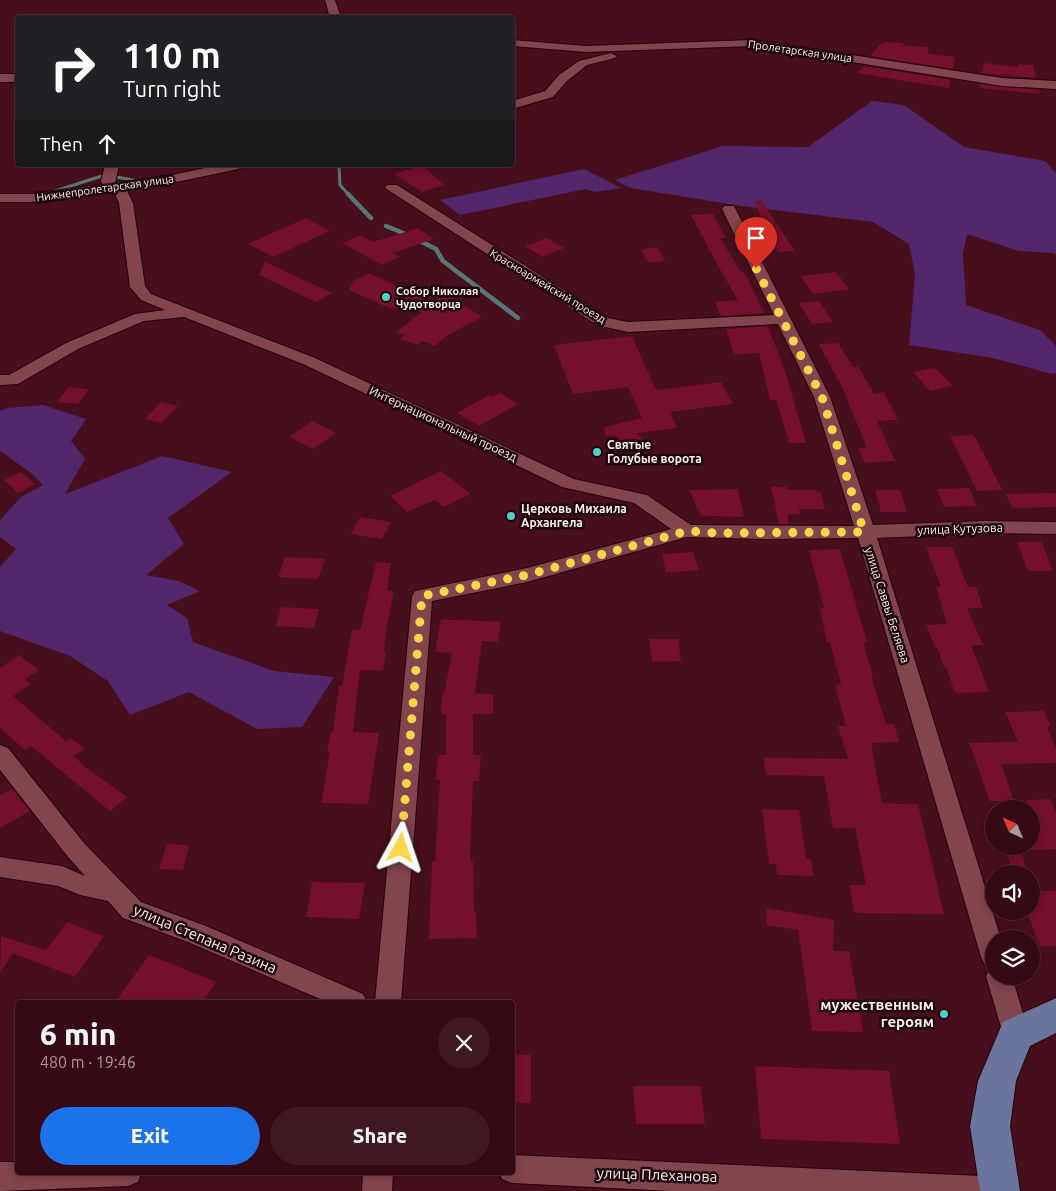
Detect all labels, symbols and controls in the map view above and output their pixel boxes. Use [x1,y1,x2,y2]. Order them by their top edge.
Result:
icon: right [40,35,105,100]
text: 110 m [123,35,221,75]
street label: Пролетарская улица [747,38,853,64]
text: Turn right [123,76,221,101]
icon: ahead [93,130,121,158]
text: Then [40,133,83,155]
street label: Нижнепролетарская улица [36,172,174,204]
pin [735,217,777,268]
icon: arrive [742,224,770,252]
street label: Красноармейский проезд [488,247,608,326]
place label: Собор Николая Чудотворца [396,285,478,310]
marker: Собор Николая Чудотворца [380,291,392,303]
street label: Интернациональный проезд [367,384,519,464]
place label: Святые Голубые ворота [607,438,702,465]
marker: Святые Голубые ворота [591,446,603,458]
place label: Церковь Михаила Архангела [521,502,627,529]
marker: Церковь Михаила Архангела [505,510,517,522]
street label: улица Кутузова [917,521,1003,536]
street label: улица Саввы Беляева [863,545,912,664]
north arrow [985,800,1040,855]
map controls [985,800,1040,985]
position arrow [374,821,426,873]
button: sound [985,865,1040,920]
street label: улица Степана Разина [131,901,279,976]
button: layers [985,930,1040,985]
place label: мужественным героям [820,996,934,1030]
marker: мужественным героям [938,1008,950,1020]
text: 6 min [40,1017,116,1051]
button: close [438,1017,490,1069]
text: 480 m · 19:46 [40,1053,136,1071]
button: Exit [40,1107,260,1165]
button: Share [270,1107,490,1165]
street label: улица Плеханова [596,1164,718,1185]

